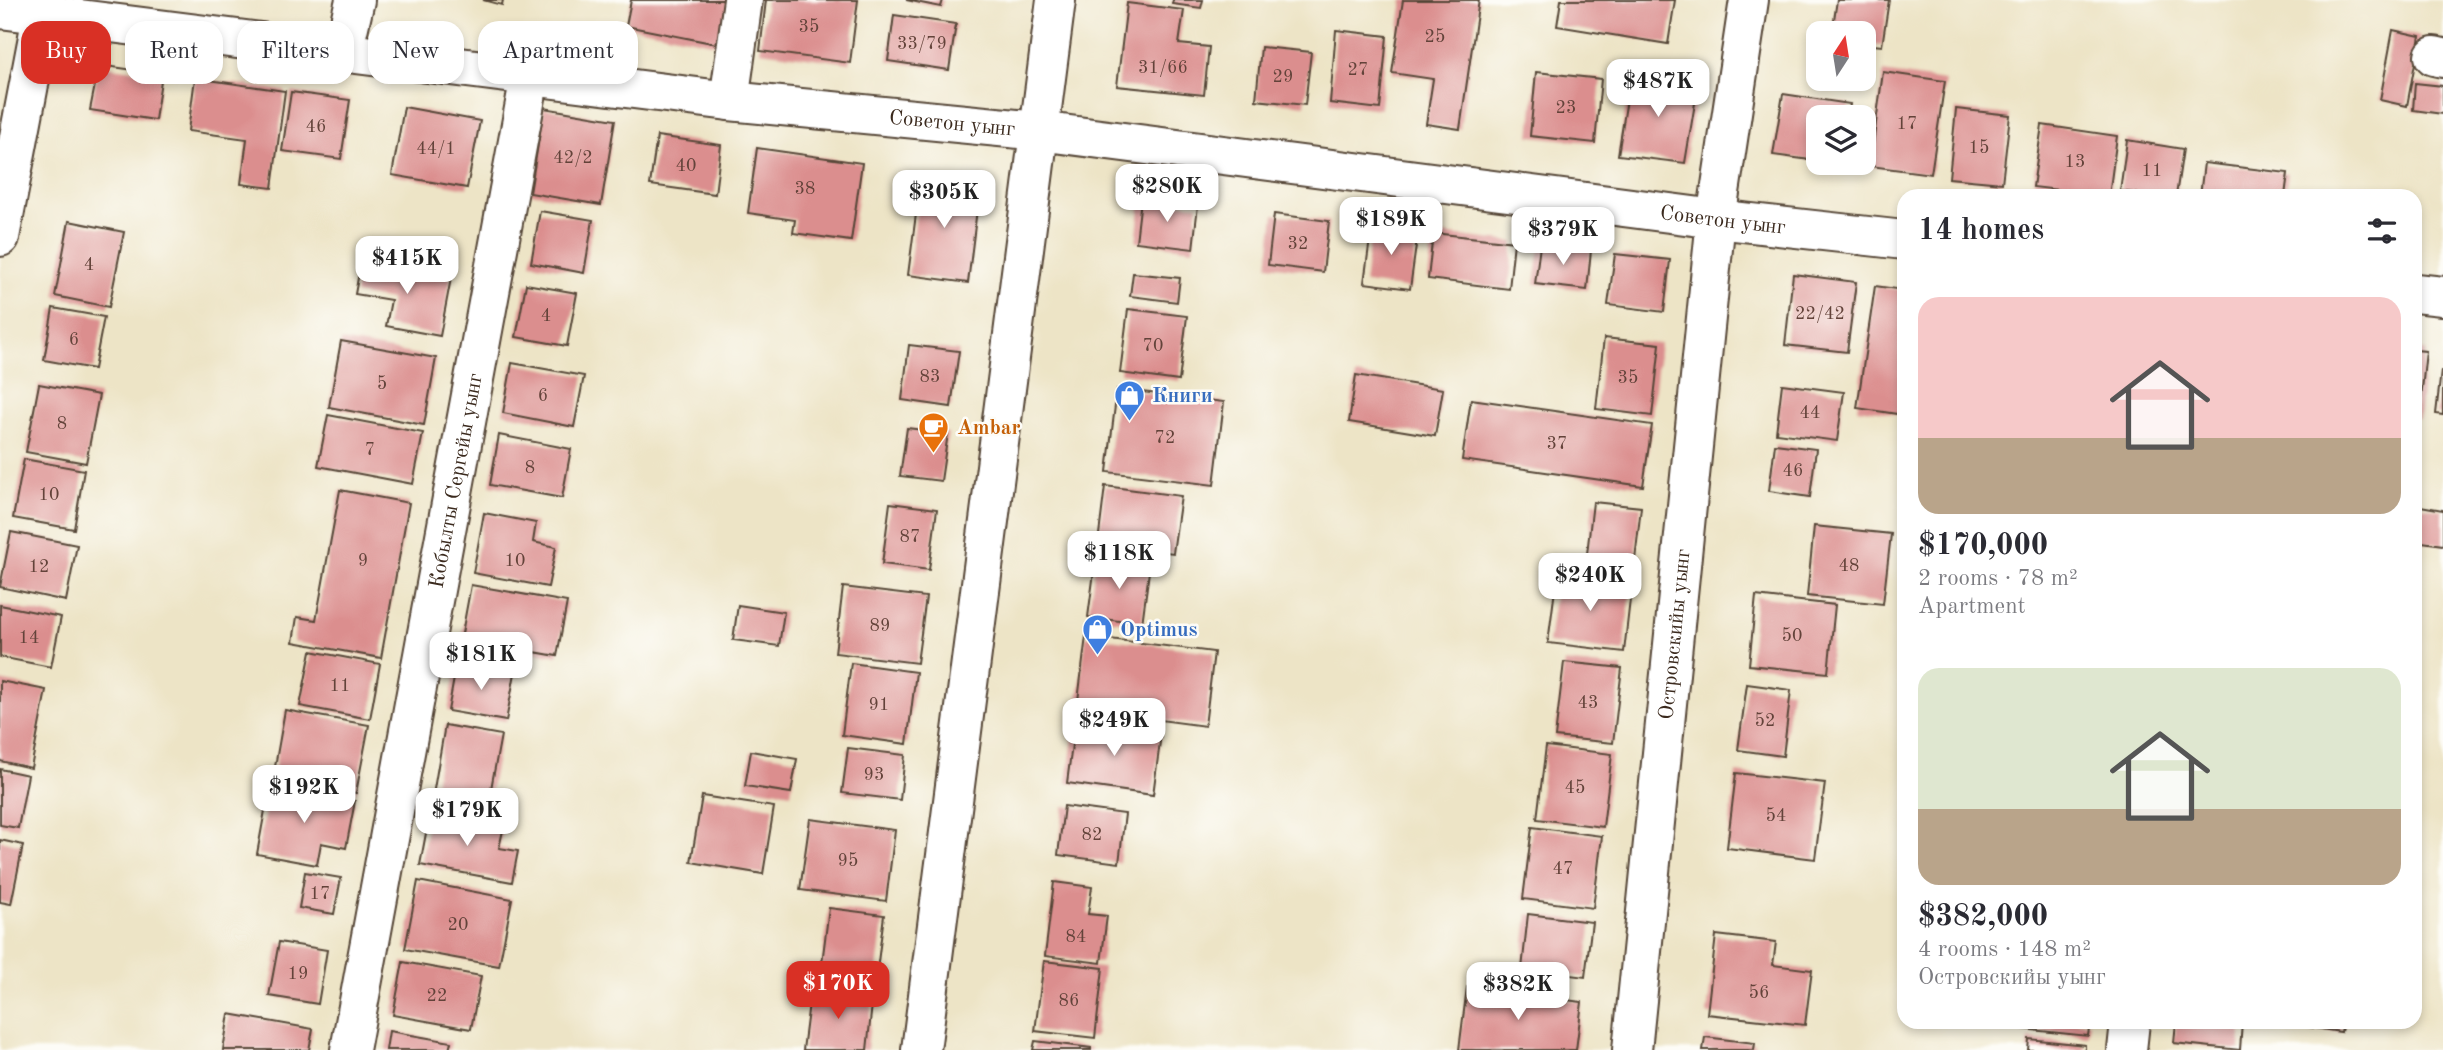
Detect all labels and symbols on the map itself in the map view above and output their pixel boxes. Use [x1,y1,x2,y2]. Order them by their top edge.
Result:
house number: 35 [799,18,819,36]
north arrow [1806,21,1876,91]
house number: 25 [1425,28,1445,46]
house number: 33/79 [897,35,947,53]
house number: 31/66 [1138,59,1188,77]
pin: $487K [1609,60,1707,119]
house number: 27 [1348,61,1368,79]
house number: 29 [1273,68,1293,86]
house number: 23 [1556,99,1576,117]
street label: Советон уынг [888,108,1016,141]
house number: 17 [1897,115,1917,133]
house number: 46 [306,118,326,136]
house number: 15 [1969,139,1989,157]
house number: 44/1 [416,140,456,158]
house number: 42/2 [553,149,593,167]
house number: 13 [2065,153,2085,171]
house number: 40 [676,157,696,175]
house number: 11 [2142,162,2162,180]
pin: $280K [1118,164,1216,224]
pin: $305K [895,170,993,230]
house number: 38 [795,180,815,198]
pin: $189K [1342,198,1440,257]
street label: Советон уынг [1659,203,1787,239]
pin: $379K [1514,208,1612,267]
house number: 32 [1288,235,1308,253]
pin: $415K [358,236,456,296]
house number: 4 [84,256,94,274]
house number: 22/42 [1795,305,1845,323]
house number: 4 [541,307,551,325]
house number: 6 [69,331,79,349]
house number: 70 [1143,337,1163,355]
house number: 83 [920,368,940,386]
house number: 35 [1618,369,1638,387]
street label: Кобылты Сергейы уынг [427,372,487,590]
house number: 5 [377,375,387,393]
shop icon: Книги [1112,378,1146,422]
place label: Книги [1152,386,1213,407]
house number: 6 [538,387,548,405]
house number: 44 [1800,404,1820,422]
cafe icon: Ambar [917,410,951,454]
house number: 8 [57,415,67,433]
place label: Ambar [957,418,1021,439]
house number: 72 [1155,429,1175,447]
house number: 37 [1547,435,1567,453]
house number: 7 [365,441,375,459]
house number: 8 [525,459,535,477]
house number: 46 [1783,462,1803,480]
house number: 10 [39,486,59,504]
house number: 87 [900,528,920,546]
pin: $118K [1070,532,1168,591]
street label: Островскийы уынг [1656,548,1695,721]
house number: 9 [358,552,368,570]
house number: 10 [505,552,525,570]
pin: $240K [1541,554,1639,613]
house number: 48 [1839,557,1859,575]
house number: 12 [29,558,49,576]
shop icon: Optimus [1080,612,1114,656]
house number: 89 [870,617,890,635]
place label: Optimus [1120,620,1198,641]
house number: 50 [1782,627,1802,645]
house number: 14 [19,629,39,647]
pin: $181K [432,632,530,692]
house number: 11 [330,677,350,695]
house number: 43 [1578,694,1598,712]
house number: 91 [869,696,889,714]
pin: $249K [1065,698,1163,758]
house number: 52 [1755,712,1775,730]
pin: $192K [255,766,353,825]
house number: 93 [864,766,884,784]
house number: 45 [1565,779,1585,797]
pin: $179K [418,788,516,848]
house number: 54 [1766,807,1786,825]
house number: 82 [1082,826,1102,844]
house number: 95 [838,852,858,870]
house number: 47 [1553,860,1573,878]
house number: 17 [310,885,330,903]
house number: 20 [448,916,468,934]
house number: 84 [1066,928,1086,946]
pin: $170K [789,962,887,1021]
pin: $382K [1469,962,1567,1022]
house number: 19 [288,965,308,983]
house number: 56 [1749,984,1769,1002]
house number: 22 [427,987,447,1005]
house number: 86 [1059,992,1079,1010]

